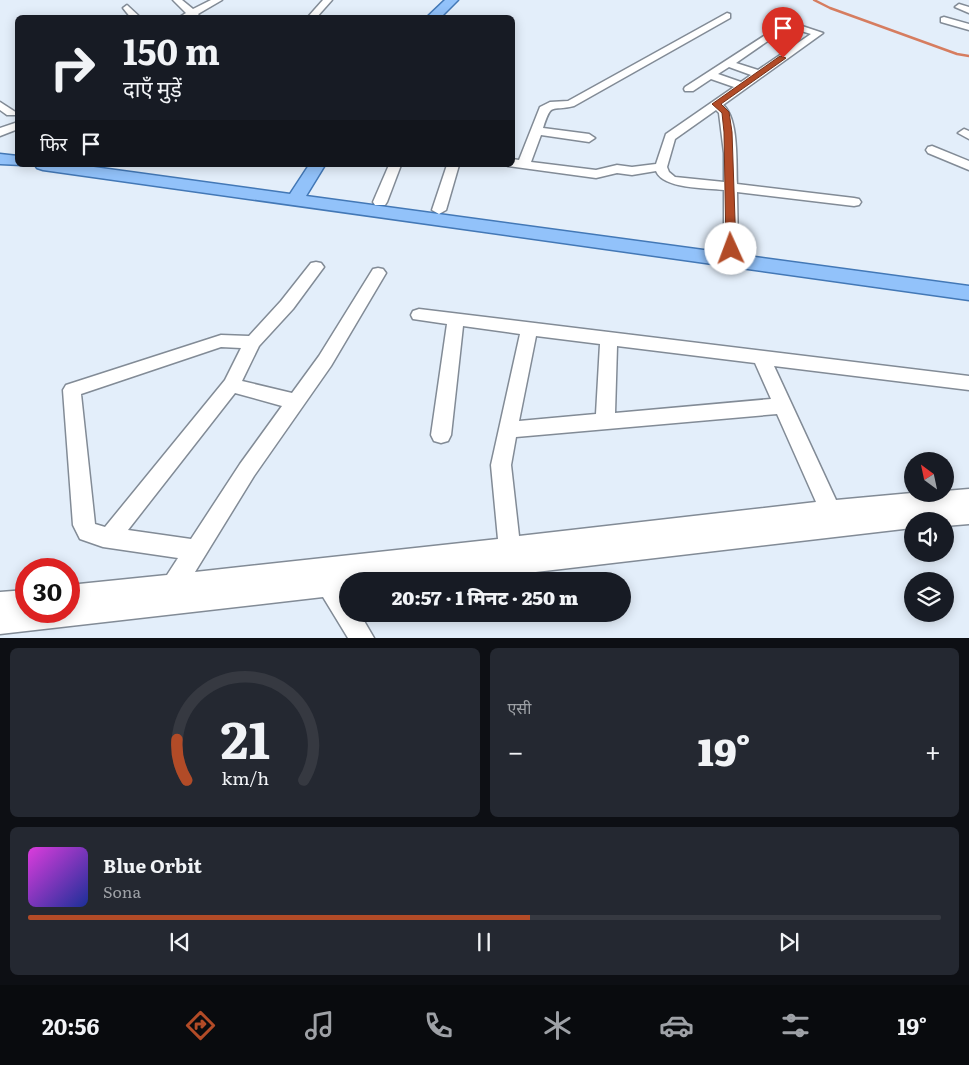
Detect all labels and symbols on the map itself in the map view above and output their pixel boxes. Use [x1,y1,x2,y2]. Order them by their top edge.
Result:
pin [762,7,804,58]
position arrow [704,222,756,274]
north arrow [904,452,954,502]
speed limit sign: 30 [15,558,80,623]

